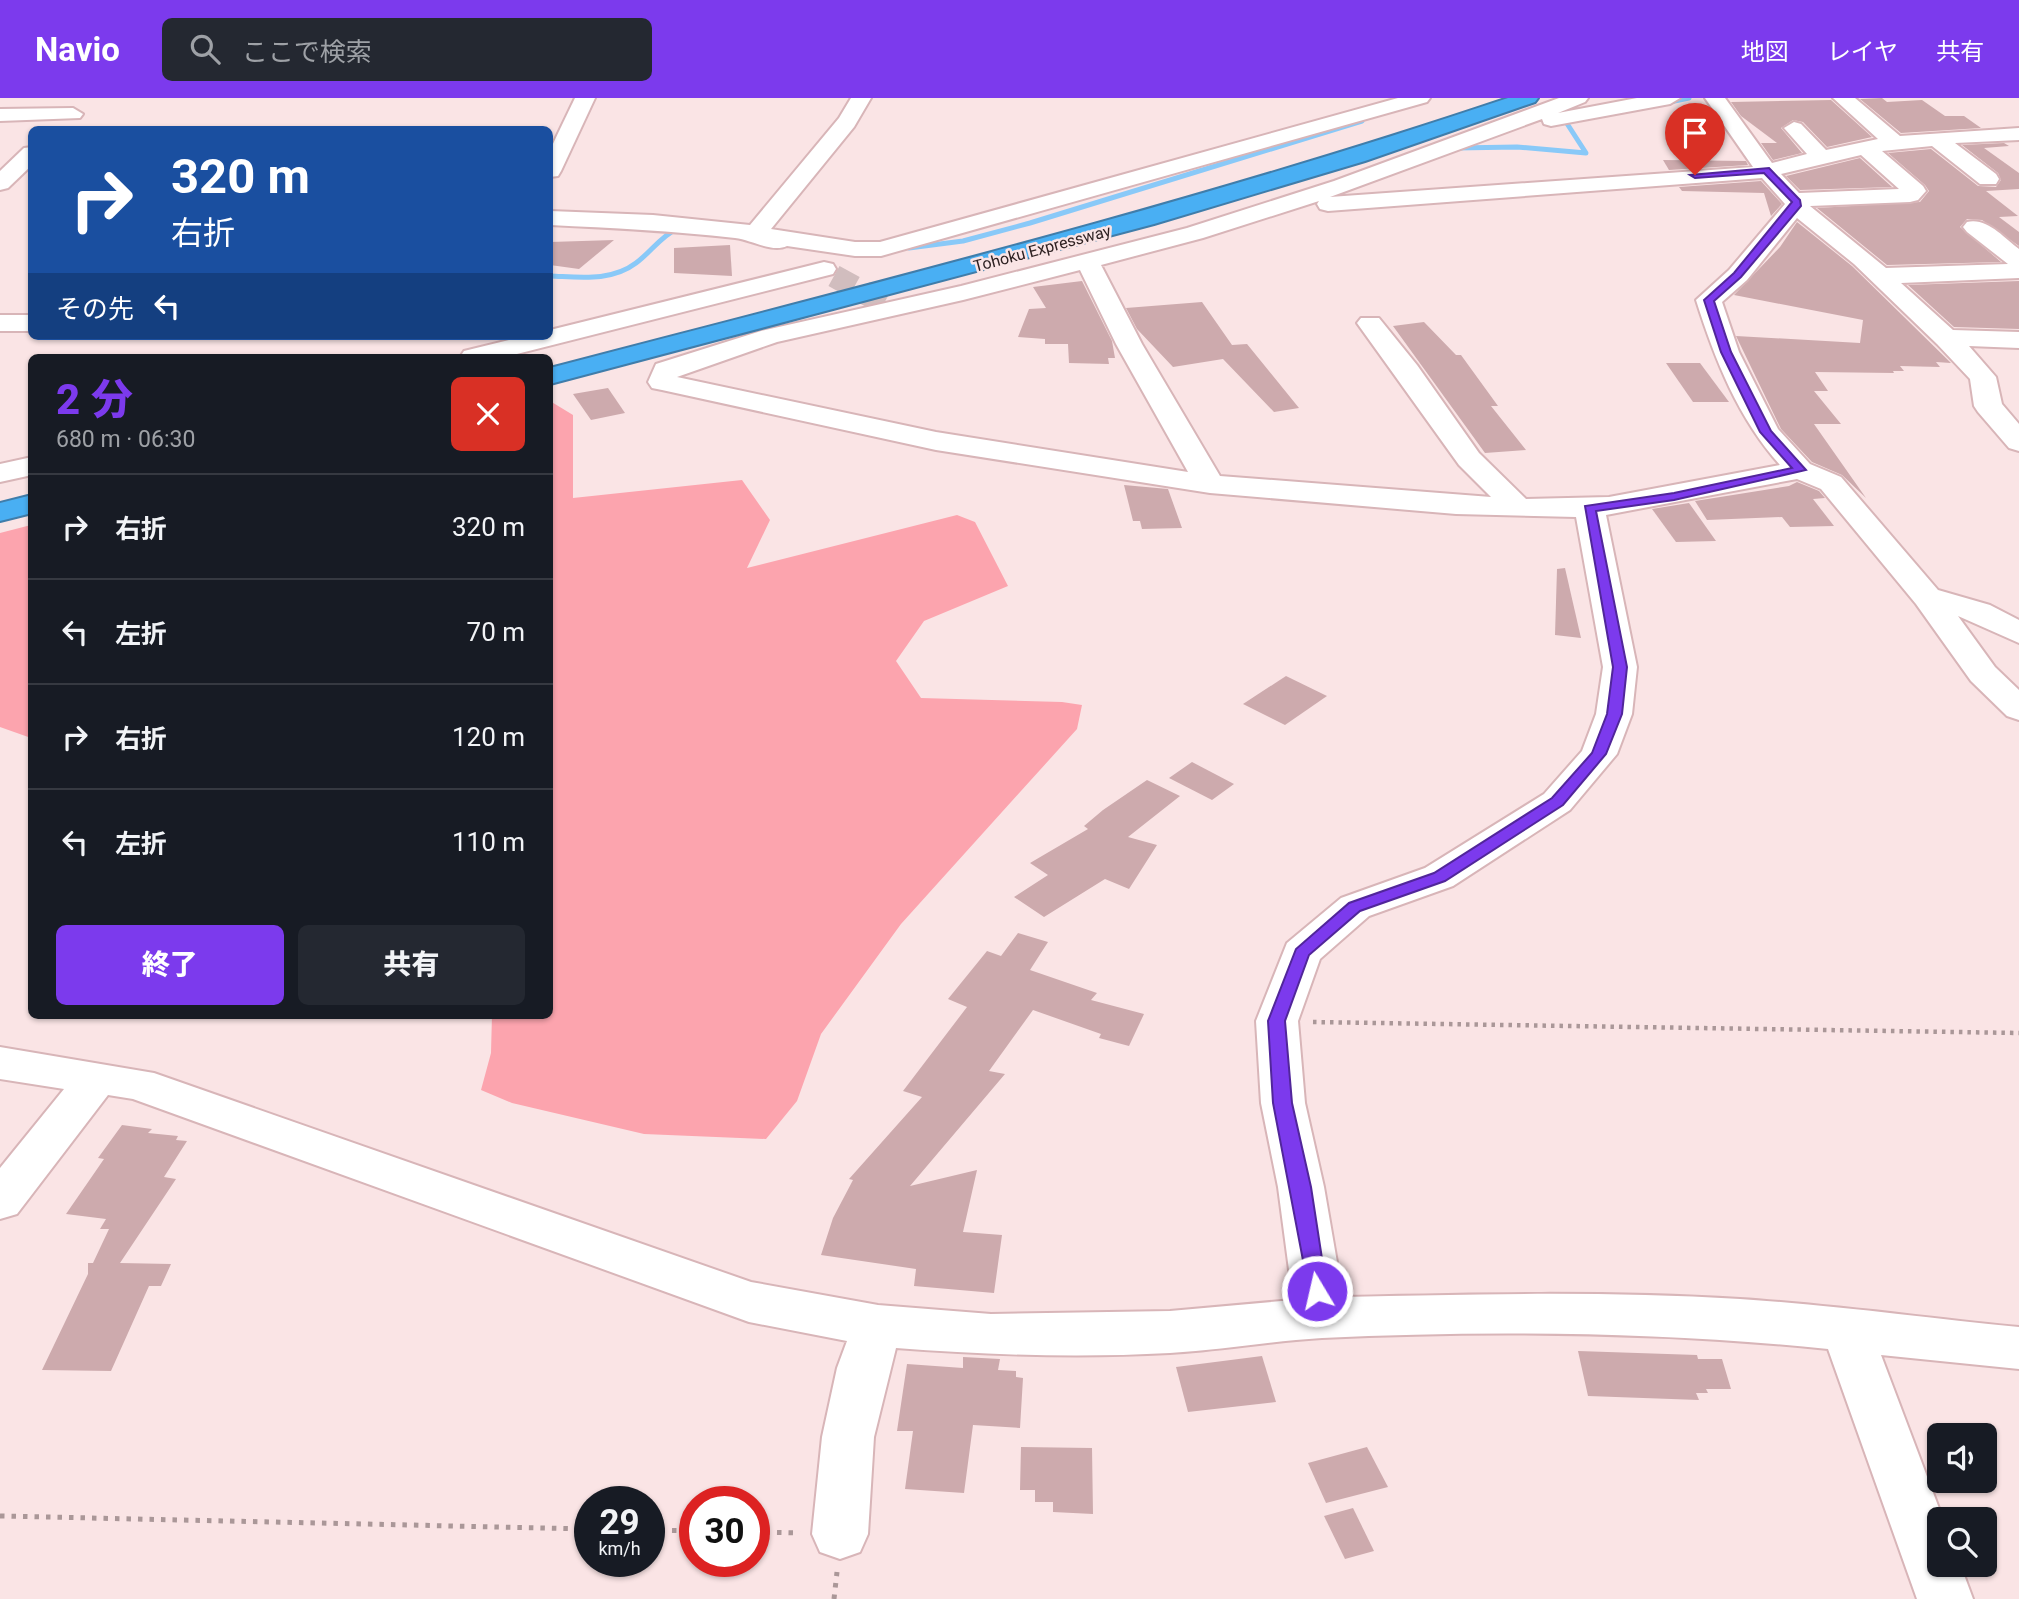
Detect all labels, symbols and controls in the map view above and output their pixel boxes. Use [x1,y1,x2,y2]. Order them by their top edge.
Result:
search box [162,18,652,81]
text: Navio [35,30,120,69]
icon: search [186,30,224,68]
text: ここで検索 [242,37,372,67]
text: 地図 [1741,38,1789,66]
text: レイヤ [1827,38,1898,66]
text: 共有 [1936,38,1984,66]
pin [1665,103,1725,175]
icon: arrive [1676,114,1714,152]
text: 320 m [171,148,310,205]
icon: right [56,154,147,245]
text: 右折 [171,214,235,252]
street label: Tohoku Expressway [971,221,1113,276]
icon: left [148,287,186,325]
text: その先 [56,294,134,324]
text: 2 分 [56,375,133,424]
button: close [451,377,525,451]
text: 680 m · 06:30 [56,426,195,453]
icon: right [56,508,94,546]
text: 320 m [452,512,525,542]
text: 右折 [115,514,167,544]
icon: left [56,613,94,651]
text: 70 m [467,617,525,647]
text: 左折 [115,619,167,649]
icon: right [56,718,94,756]
text: 120 m [452,722,525,752]
text: 右折 [115,724,167,754]
icon: left [56,823,94,861]
text: 110 m [452,827,525,857]
text: 左折 [115,829,167,859]
button: 終了 [56,925,284,1005]
button: 共有 [298,925,525,1005]
position arrow [1280,1254,1354,1328]
map controls [1927,1423,1997,1577]
button: sound [1927,1423,1997,1493]
speed limit sign: 30 [679,1486,770,1577]
text: 29 [599,1502,640,1543]
button: search [1927,1507,1997,1577]
text: km/h [598,1538,641,1559]

